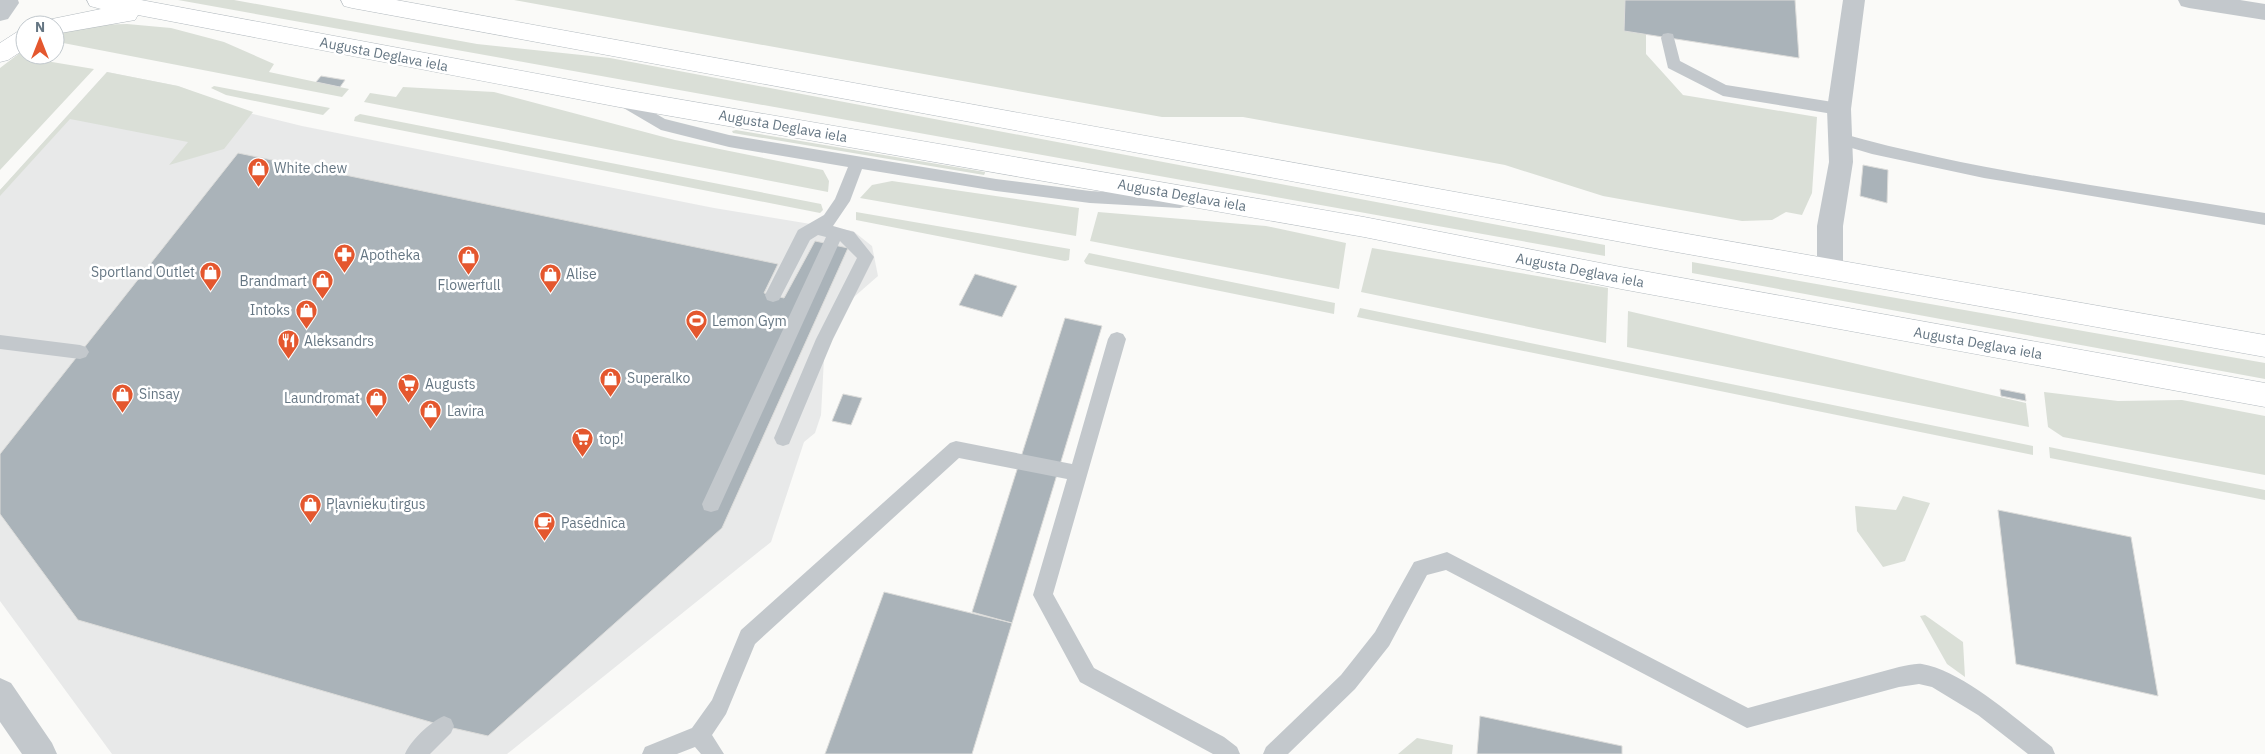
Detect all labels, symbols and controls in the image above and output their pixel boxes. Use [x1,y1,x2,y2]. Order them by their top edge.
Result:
north arrow [15,15,65,65]
text: N [35,18,45,36]
street label: Augusta Deglava iela [318,33,450,75]
street label: Augusta Deglava iela [717,106,849,146]
shop icon: White chew [246,156,270,187]
place label: White chew [274,159,347,177]
street label: Augusta Deglava iela [1116,175,1248,215]
pharmacy icon: Apotheka [332,243,356,274]
shop icon: Flowerfull [457,245,481,276]
place label: Apotheka [360,246,421,264]
street label: Augusta Deglava iela [1514,249,1646,291]
shop icon: Sportland Outlet [199,260,223,291]
shop icon: Alise [538,262,562,293]
place label: Sportland Outlet [91,263,195,281]
place label: Alise [566,265,597,283]
shop icon: Brandmart [311,269,335,300]
place label: Brandmart [239,272,307,290]
place label: Flowerfull [438,276,501,294]
shop icon: Intoks [294,298,318,329]
place label: Intoks [250,301,290,319]
sports icon: Lemon Gym [684,309,708,340]
place label: Lemon Gym [712,312,787,330]
street label: Augusta Deglava iela [1912,323,2044,363]
restaurant icon: Aleksandrs [276,329,300,360]
place label: Aleksandrs [304,332,374,350]
shop icon: Superalko [599,366,623,397]
place label: Superalko [627,369,690,387]
supermarket icon: Augusts [397,372,421,403]
place label: Augusts [425,375,476,393]
shop icon: Sinsay [111,382,135,413]
place label: Sinsay [139,385,180,403]
shop icon: Laundromat [364,386,388,417]
place label: Laundromat [284,389,360,407]
shop icon: Lavira [419,399,443,430]
place label: Lavira [447,402,485,420]
supermarket icon: top! [571,427,595,458]
place label: top! [599,430,624,448]
shop icon: Pļavnieku tirgus [298,492,322,523]
place label: Pļavnieku tirgus [326,495,426,513]
cafe icon: Pasēdnīca [533,511,557,542]
place label: Pasēdnīca [561,514,626,532]

